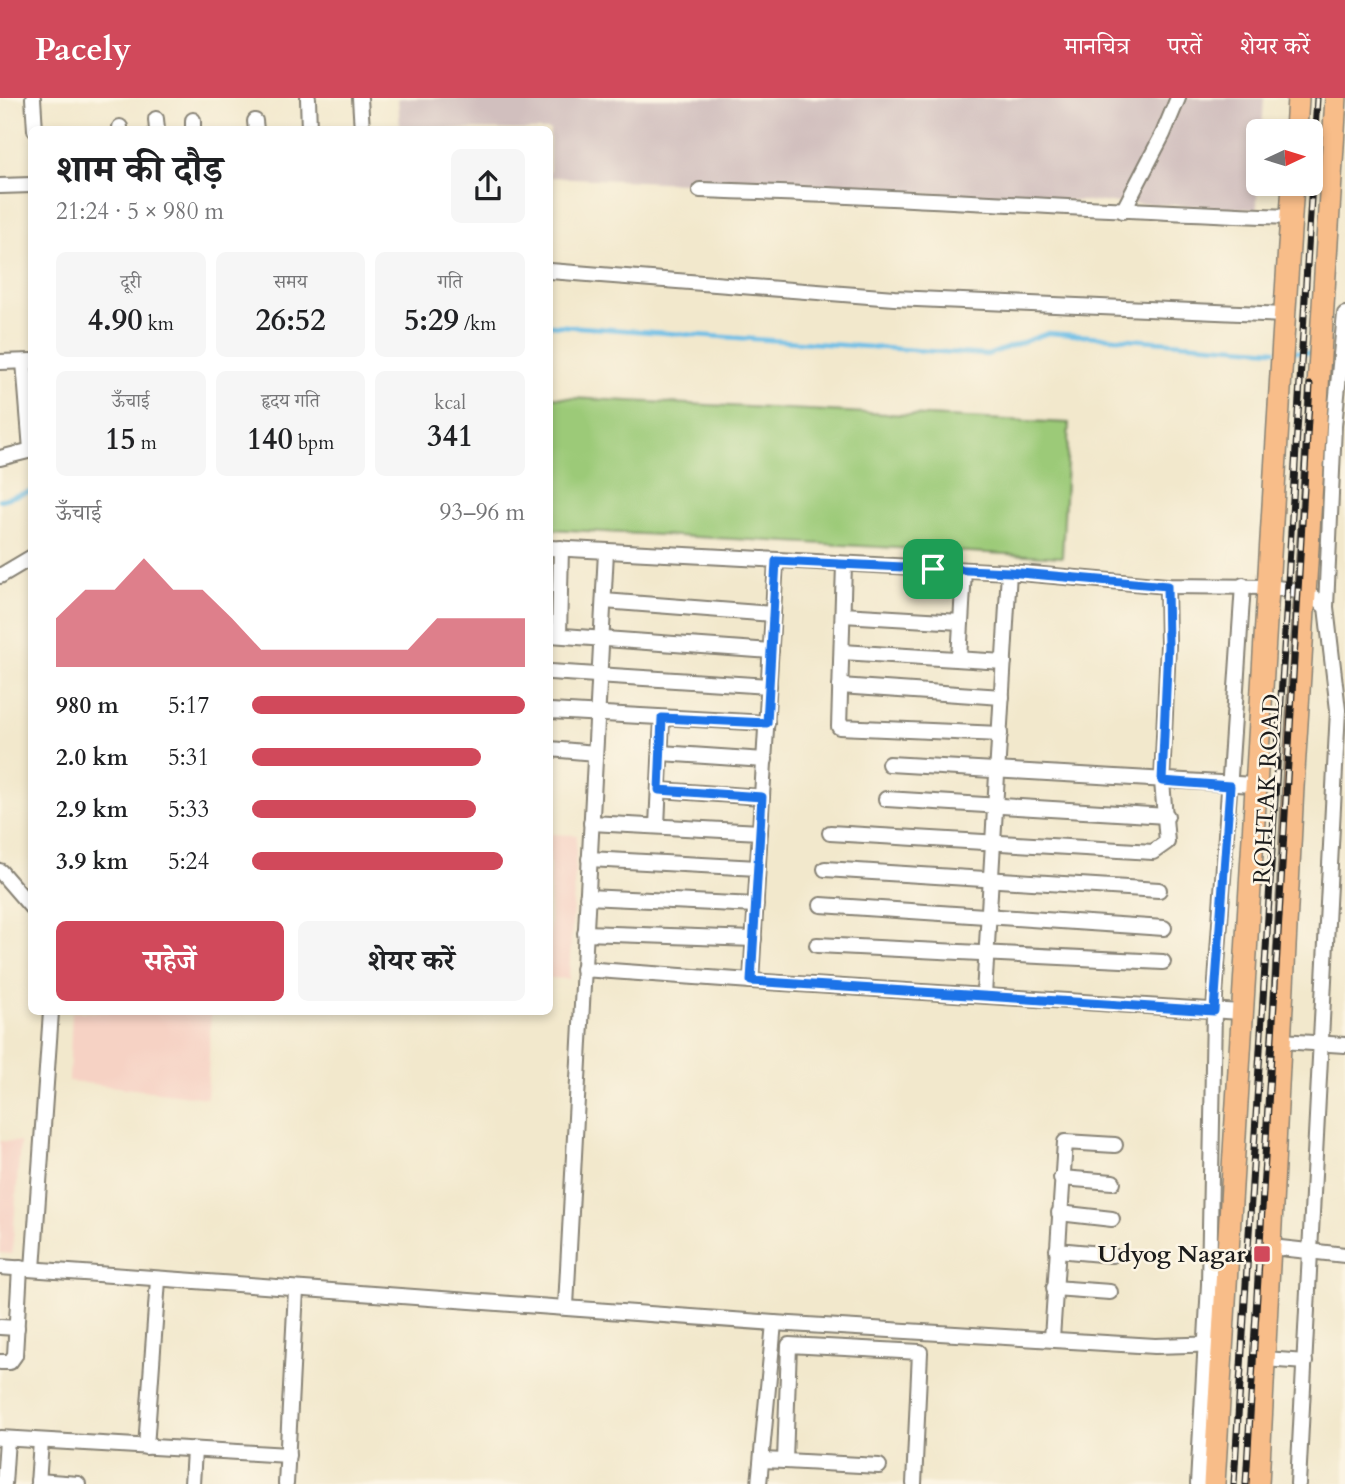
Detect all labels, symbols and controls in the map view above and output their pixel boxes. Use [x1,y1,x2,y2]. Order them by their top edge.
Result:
text: Pacely [35,27,131,72]
text: मानचित्र [1065,30,1130,63]
text: परतें [1168,30,1202,63]
text: शेयर करें [1240,30,1310,63]
north arrow [1246,119,1323,196]
map controls [1246,119,1323,196]
text: शाम की दौड़ [56,144,223,196]
button: share [451,149,525,223]
text: 21:24 · 5 × 980 m [56,196,224,227]
text: दूरी [121,269,141,295]
text: समय [274,269,307,295]
text: गति [438,269,463,295]
text: 4.90 [88,300,143,341]
text: 26:52 [255,300,326,341]
text: 5:29 [404,300,459,341]
text: km [143,311,174,337]
text: /km [459,311,496,337]
text: ऊँचाई [112,388,150,414]
text: हृदय गति [261,388,320,414]
text: kcal [434,390,466,416]
text: 341 [427,416,473,457]
text: 15 [105,419,136,460]
text: 140 [247,419,293,460]
text: m [136,430,157,456]
text: bpm [293,430,334,456]
text: ऊँचाई [56,497,101,528]
text: 93–96 m [440,497,525,528]
pin [903,539,963,599]
icon: arrive [914,550,952,588]
text: 980 m [56,690,119,721]
text: 5:17 [168,690,209,721]
street label: ROHTAK ROAD [1246,693,1288,885]
text: 2.0 km [56,742,128,773]
text: 5:31 [168,742,209,773]
text: 2.9 km [56,794,128,825]
text: 5:33 [168,794,209,825]
text: 3.9 km [56,846,128,877]
text: 5:24 [168,846,209,877]
button: सहेजें [56,921,284,1001]
button: शेयर करें [298,921,525,1001]
place label: Udyog Nagar [1098,1238,1246,1271]
marker: Udyog Nagar [1252,1244,1272,1264]

